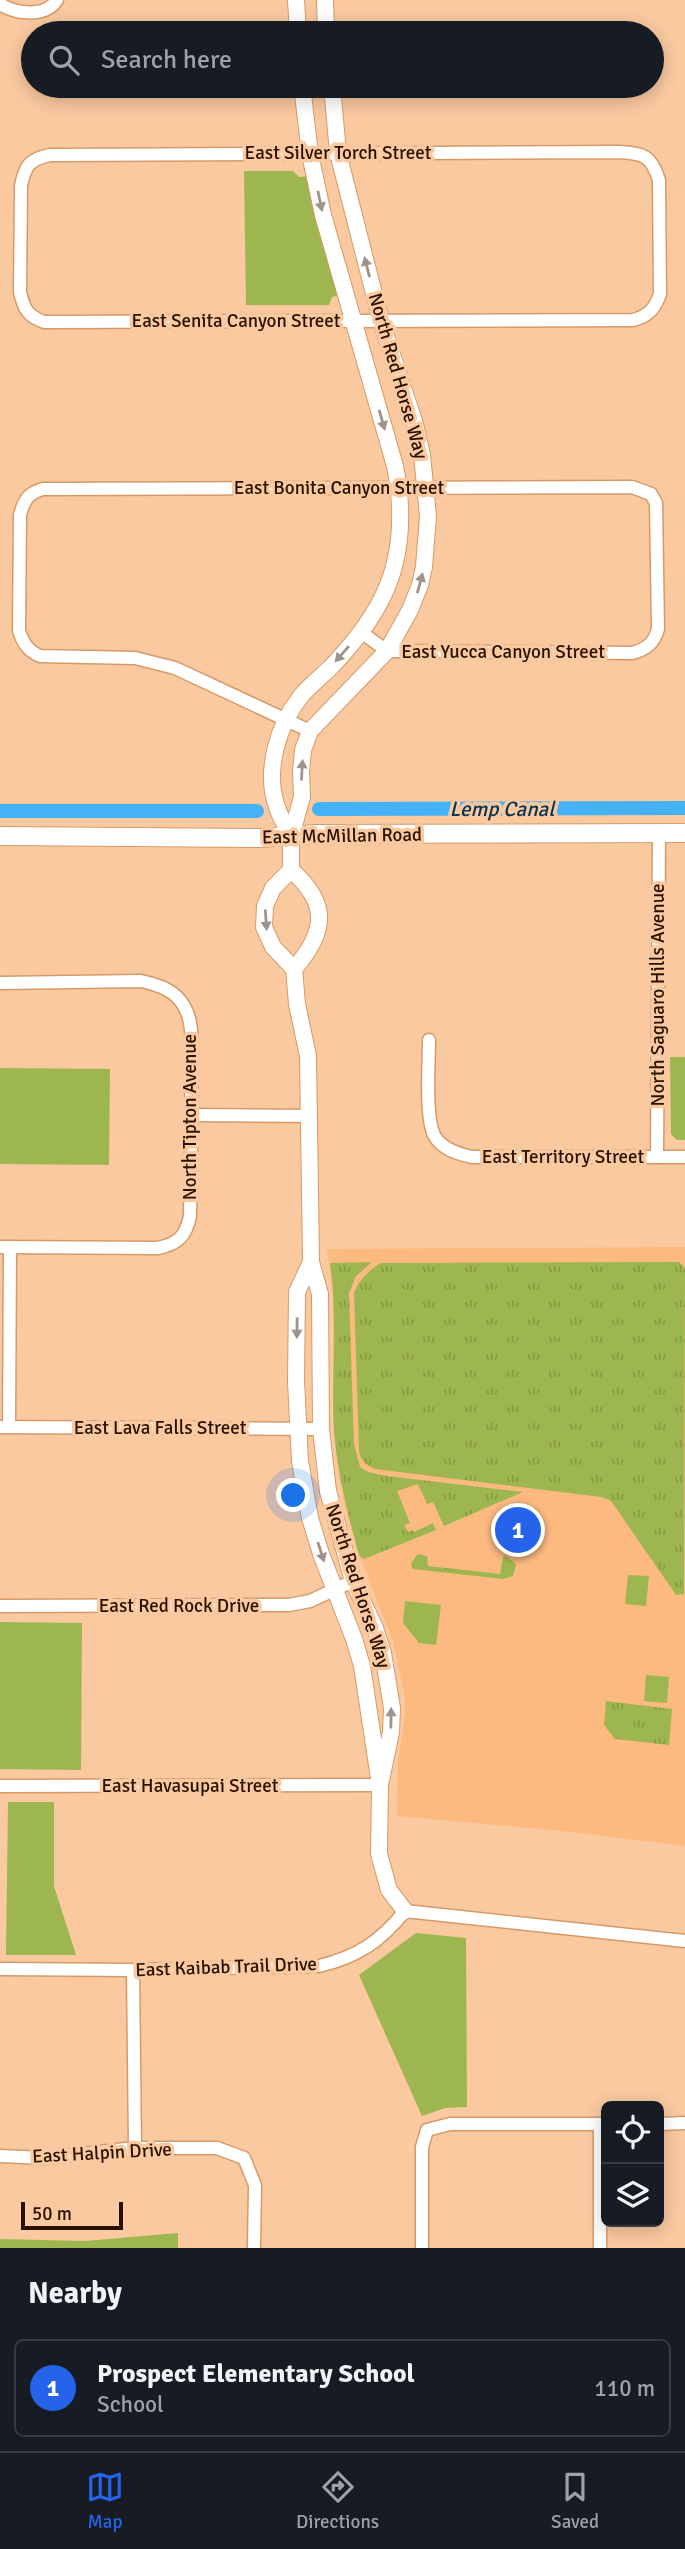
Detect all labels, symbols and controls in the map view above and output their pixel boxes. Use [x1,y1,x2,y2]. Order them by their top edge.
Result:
search box [21,21,664,98]
icon: search [45,41,83,79]
text: Search here [101,44,232,76]
street label: East Silver Torch Street [245,141,432,165]
one-way arrow [315,190,326,212]
one-way arrow [361,256,372,278]
street label: North Red Horse Way [363,290,433,462]
street label: East Senita Canyon Street [132,309,341,333]
one-way arrow [377,410,387,431]
street label: East Bonita Canyon Street [234,476,444,500]
one-way arrow [415,572,426,594]
street label: East Yucca Canyon Street [401,640,605,664]
one-way arrow [335,646,350,663]
one-way arrow [296,759,307,781]
water label: Lemp Canal [450,796,556,822]
street label: East McMillan Road [262,823,422,849]
street label: North Saguaro Hills Avenue [646,883,670,1107]
one-way arrow [260,909,271,931]
street label: North Tipton Avenue [178,1034,202,1200]
street label: East Territory Street [482,1145,645,1169]
one-way arrow [291,1317,303,1339]
street label: East Lava Falls Street [74,1416,247,1440]
your location [276,1478,310,1512]
street label: North Red Horse Way [320,1501,396,1671]
pin: 1 [495,1504,541,1556]
one-way arrow [316,1542,327,1563]
street label: East Red Rock Drive [99,1594,259,1618]
one-way arrow [385,1706,397,1728]
street label: East Havasupai Street [101,1774,279,1798]
street label: East Kaibab Trail Drive [135,1952,317,1982]
map controls [601,2101,664,2227]
button: locate [601,2101,664,2164]
street label: East Halpin Drive [32,2137,172,2169]
button: layers [601,2164,664,2227]
scale bar [21,2199,122,2231]
text: 50 m [32,2202,72,2226]
text: Nearby [28,2275,122,2312]
text: Prospect Elementary School [97,2358,415,2390]
text: 1 [47,2374,59,2403]
text: 110 m [594,2374,655,2403]
text: School [97,2390,164,2419]
tab: Map [86,2468,124,2534]
tab: Directions [296,2468,379,2534]
tab: Saved [551,2468,599,2534]

